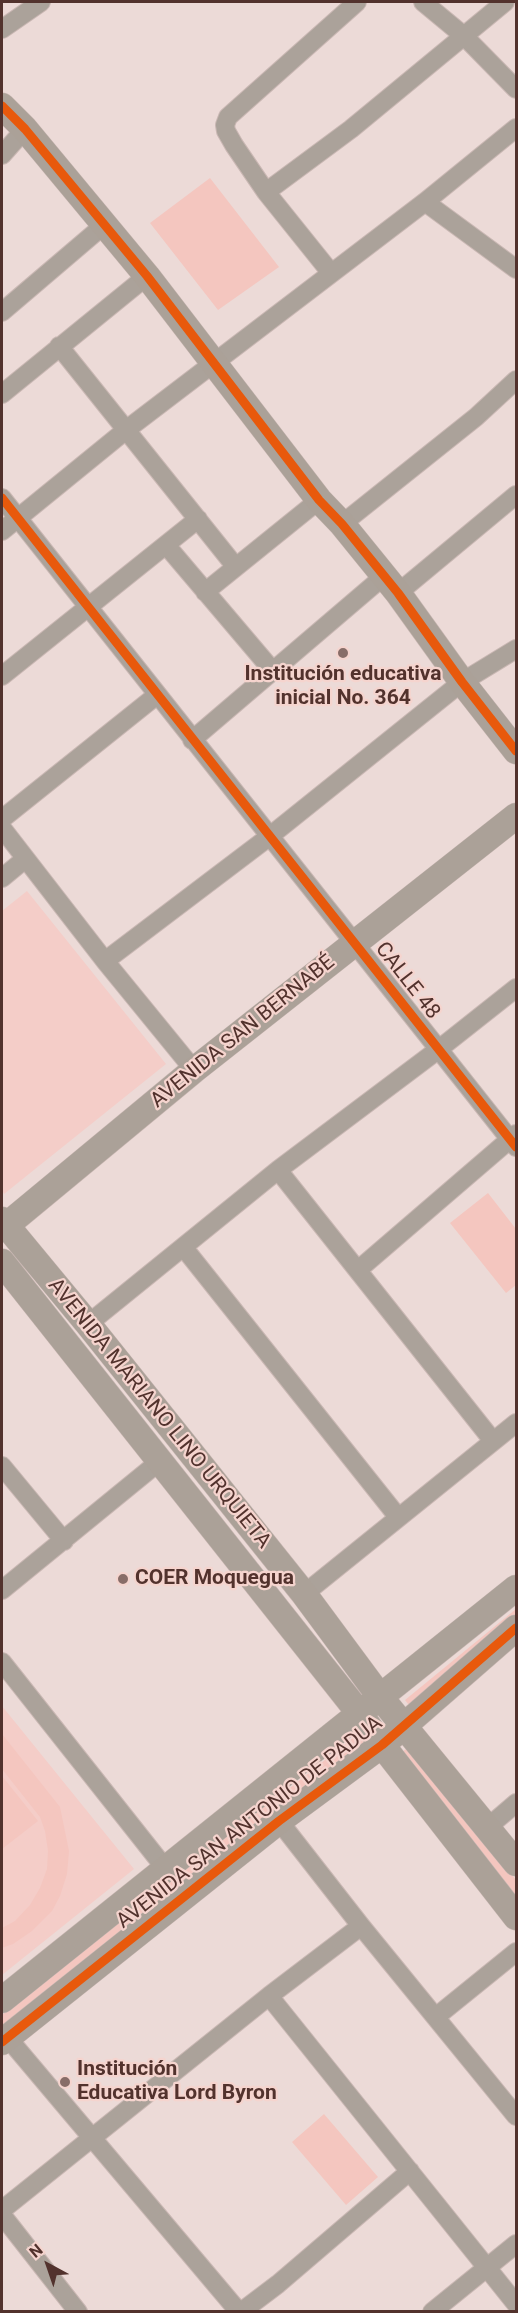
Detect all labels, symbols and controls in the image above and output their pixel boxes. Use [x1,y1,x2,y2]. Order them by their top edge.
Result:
marker: Institución educativa inicial No. 364 [336,646,350,660]
place label: Institución educativa inicial No. 364 [244,662,442,712]
street label: CALLE 48 [369,937,445,1025]
street label: AVENIDA SAN BERNABÉ [146,950,340,1114]
street label: AVENIDA MARIANO LINO URQUIETA [42,1274,276,1554]
place label: COER Moquegua [135,1566,294,1592]
marker: COER Moquegua [116,1572,130,1586]
street label: AVENIDA SAN ANTONIO DE PADUA [112,1711,388,1935]
place label: Institución Educativa Lord Byron [77,2057,277,2107]
marker: Institución Educativa Lord Byron [58,2075,72,2089]
north arrow [18,2235,78,2295]
text: N [26,2240,47,2262]

